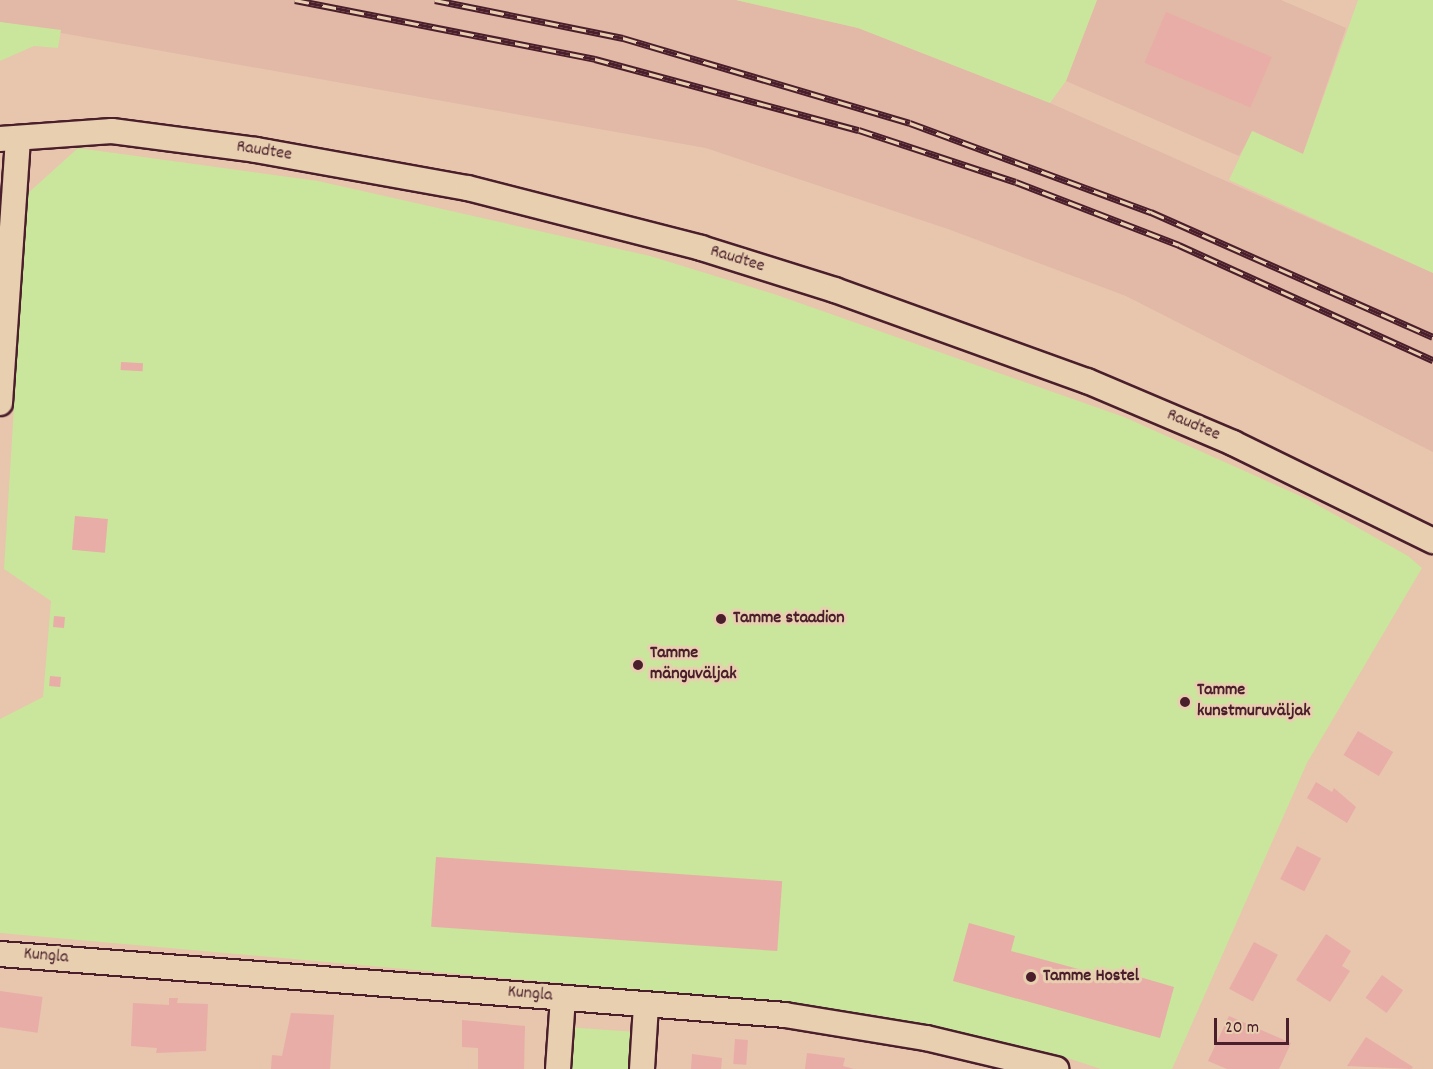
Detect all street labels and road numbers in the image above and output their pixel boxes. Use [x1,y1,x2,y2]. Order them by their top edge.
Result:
street label: Raudtee [235,137,293,167]
street label: Raudtee [707,242,767,278]
street label: Raudtee [1163,405,1223,447]
street label: Kungla [23,944,69,970]
street label: Kungla [507,982,553,1008]

